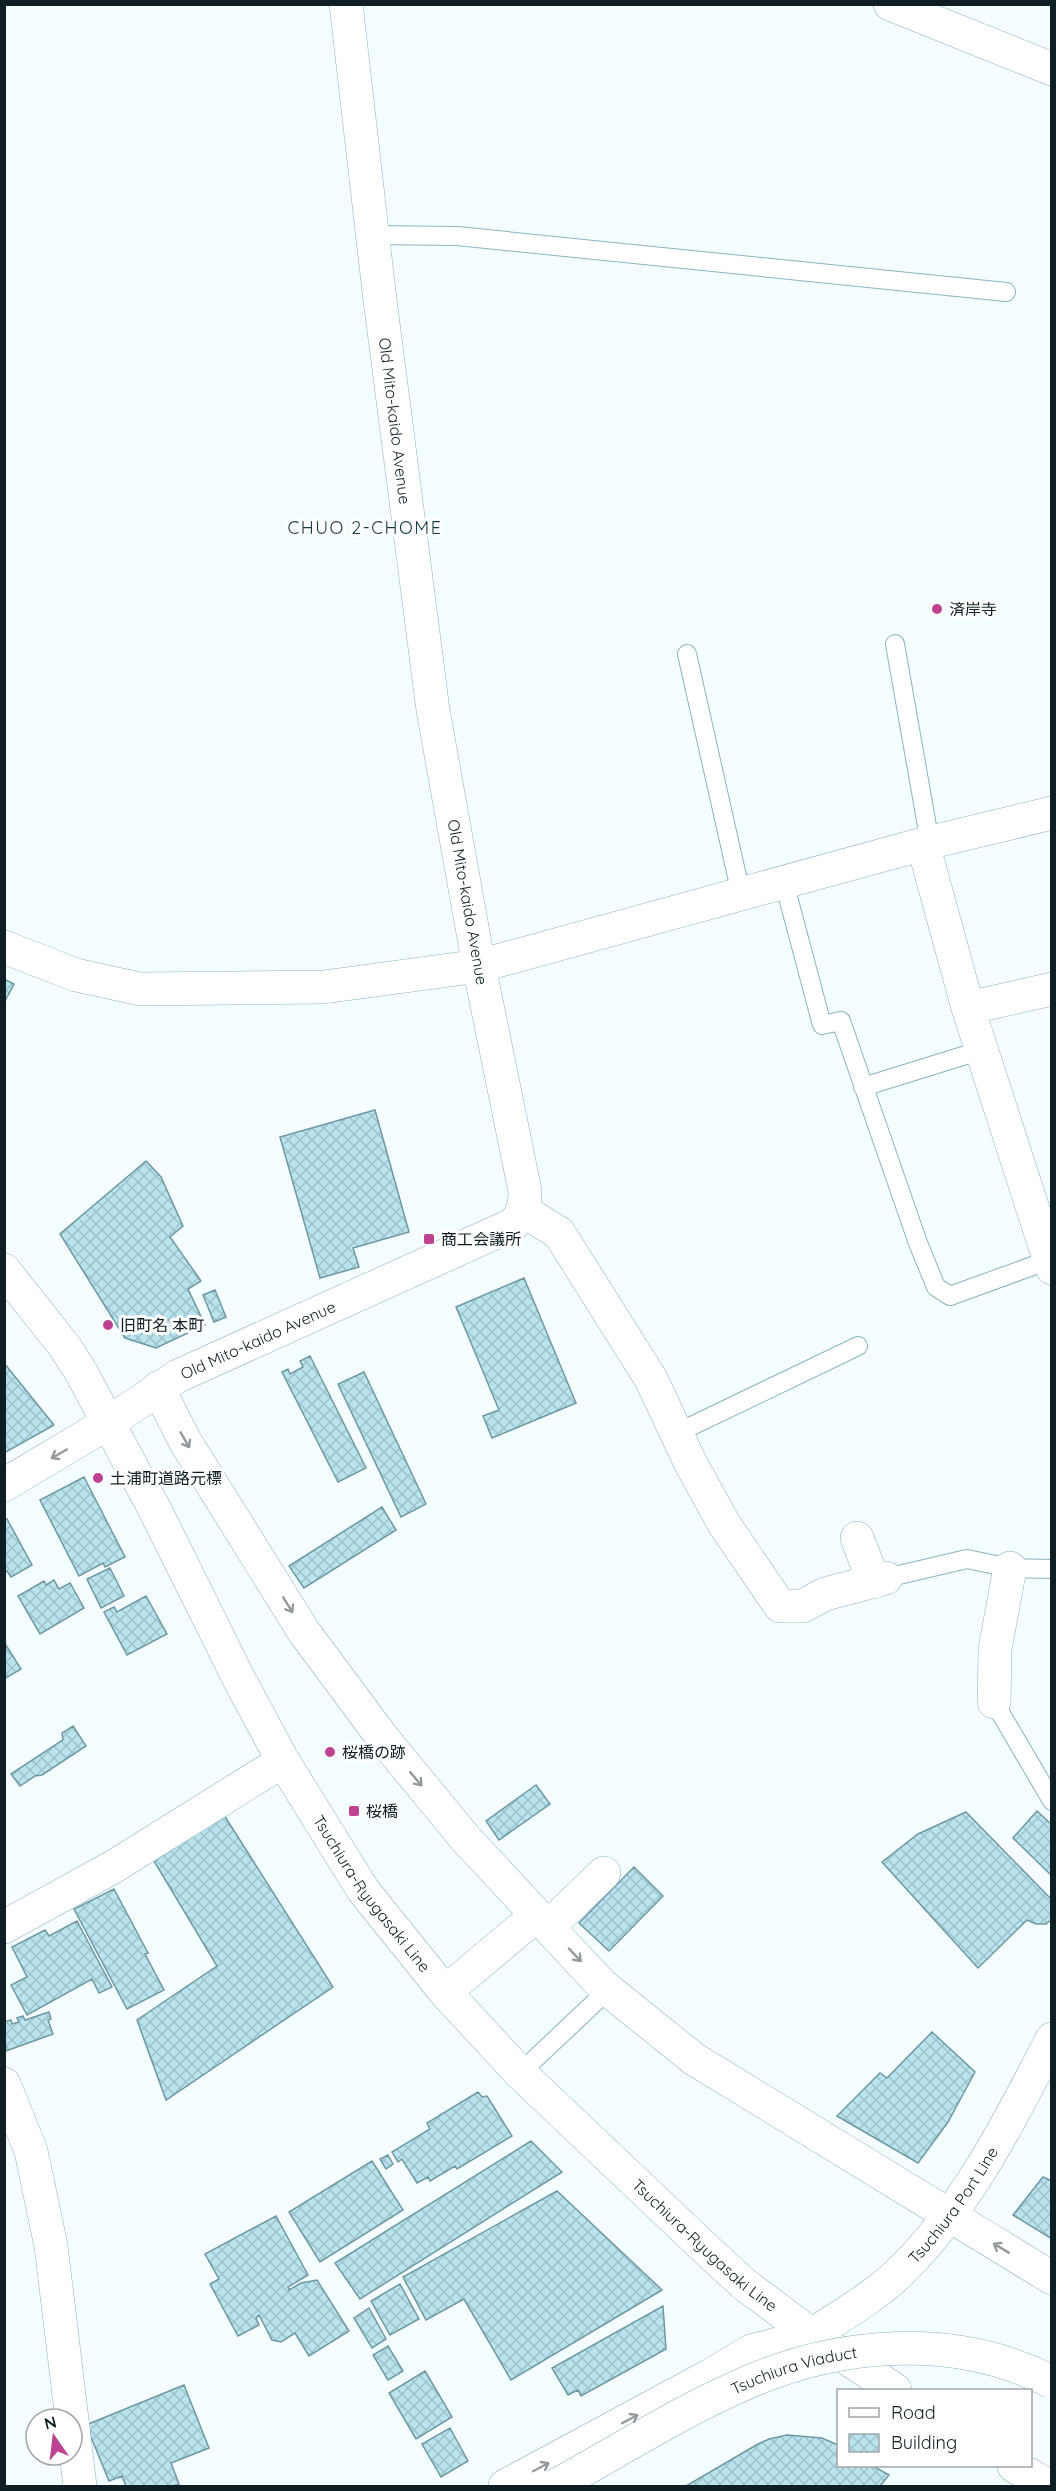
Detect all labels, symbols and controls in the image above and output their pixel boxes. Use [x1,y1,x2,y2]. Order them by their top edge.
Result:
street label: Old Mito-kaido Avenue [375,337,415,505]
district label: CHUO 2-CHOME [288,516,442,539]
place label: 済岸寺 [949,599,997,619]
marker: 済岸寺 [930,602,944,616]
street label: Old Mito-kaido Avenue [444,818,492,986]
place label: 商工会議所 [441,1229,521,1249]
marker: 商工会議所 [422,1232,436,1246]
street label: Old Mito-kaido Avenue [177,1296,339,1384]
place label: 旧町名 本町 [120,1315,204,1335]
marker: 旧町名 本町 [101,1318,115,1332]
one-way arrow [179,1431,191,1448]
one-way arrow [50,1449,67,1461]
place label: 土浦町道路元標 [110,1468,222,1488]
marker: 土浦町道路元標 [91,1471,105,1485]
one-way arrow [282,1596,294,1613]
place label: 桜橋の跡 [342,1742,406,1762]
marker: 桜橋の跡 [323,1745,337,1759]
one-way arrow [409,1771,423,1786]
place label: 桜橋 [366,1801,398,1821]
marker: 桜橋 [347,1804,361,1818]
street label: Tsuchiura-Ryugasaki Line [309,1811,435,1976]
one-way arrow [567,1947,581,1962]
street label: Tsuchiura Port Line [904,2143,1002,2268]
street label: Tsuchiura-Ryugasaki Line [628,2175,781,2316]
one-way arrow [993,2241,1010,2253]
street label: Tsuchiura Viaduct [728,2342,858,2399]
legend [837,2389,1032,2467]
text: Road [891,2401,936,2424]
north arrow [24,2407,84,2467]
text: N [42,2411,58,2434]
one-way arrow [620,2413,638,2424]
text: Building [891,2431,957,2454]
one-way arrow [532,2461,550,2472]

